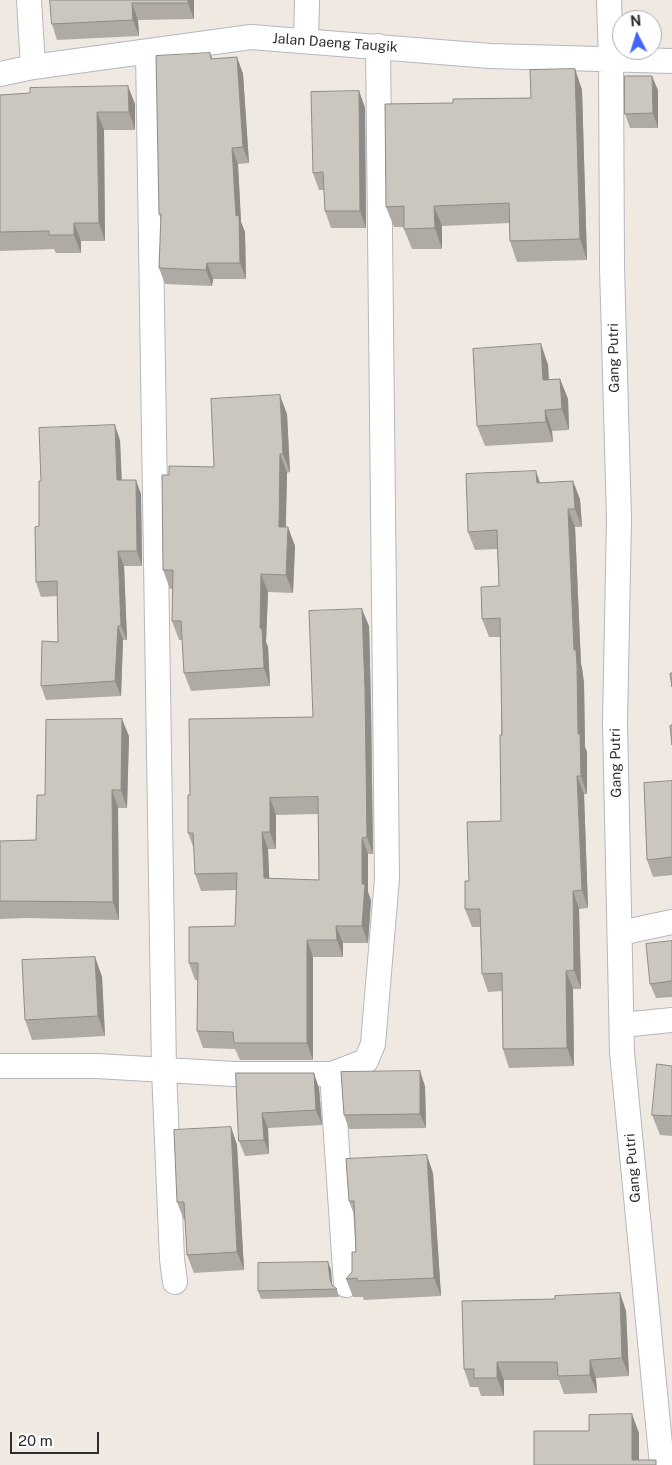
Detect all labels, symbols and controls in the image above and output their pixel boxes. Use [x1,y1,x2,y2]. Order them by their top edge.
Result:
north arrow [612,10,662,60]
text: N [630,13,642,30]
street label: Jalan Daeng Taugik [272,30,398,56]
street label: Gang Putri [605,323,623,393]
street label: Gang Putri [607,728,625,798]
street label: Gang Putri [622,1133,644,1203]
scale bar [12,1422,101,1454]
text: 20 m [18,1432,53,1449]

